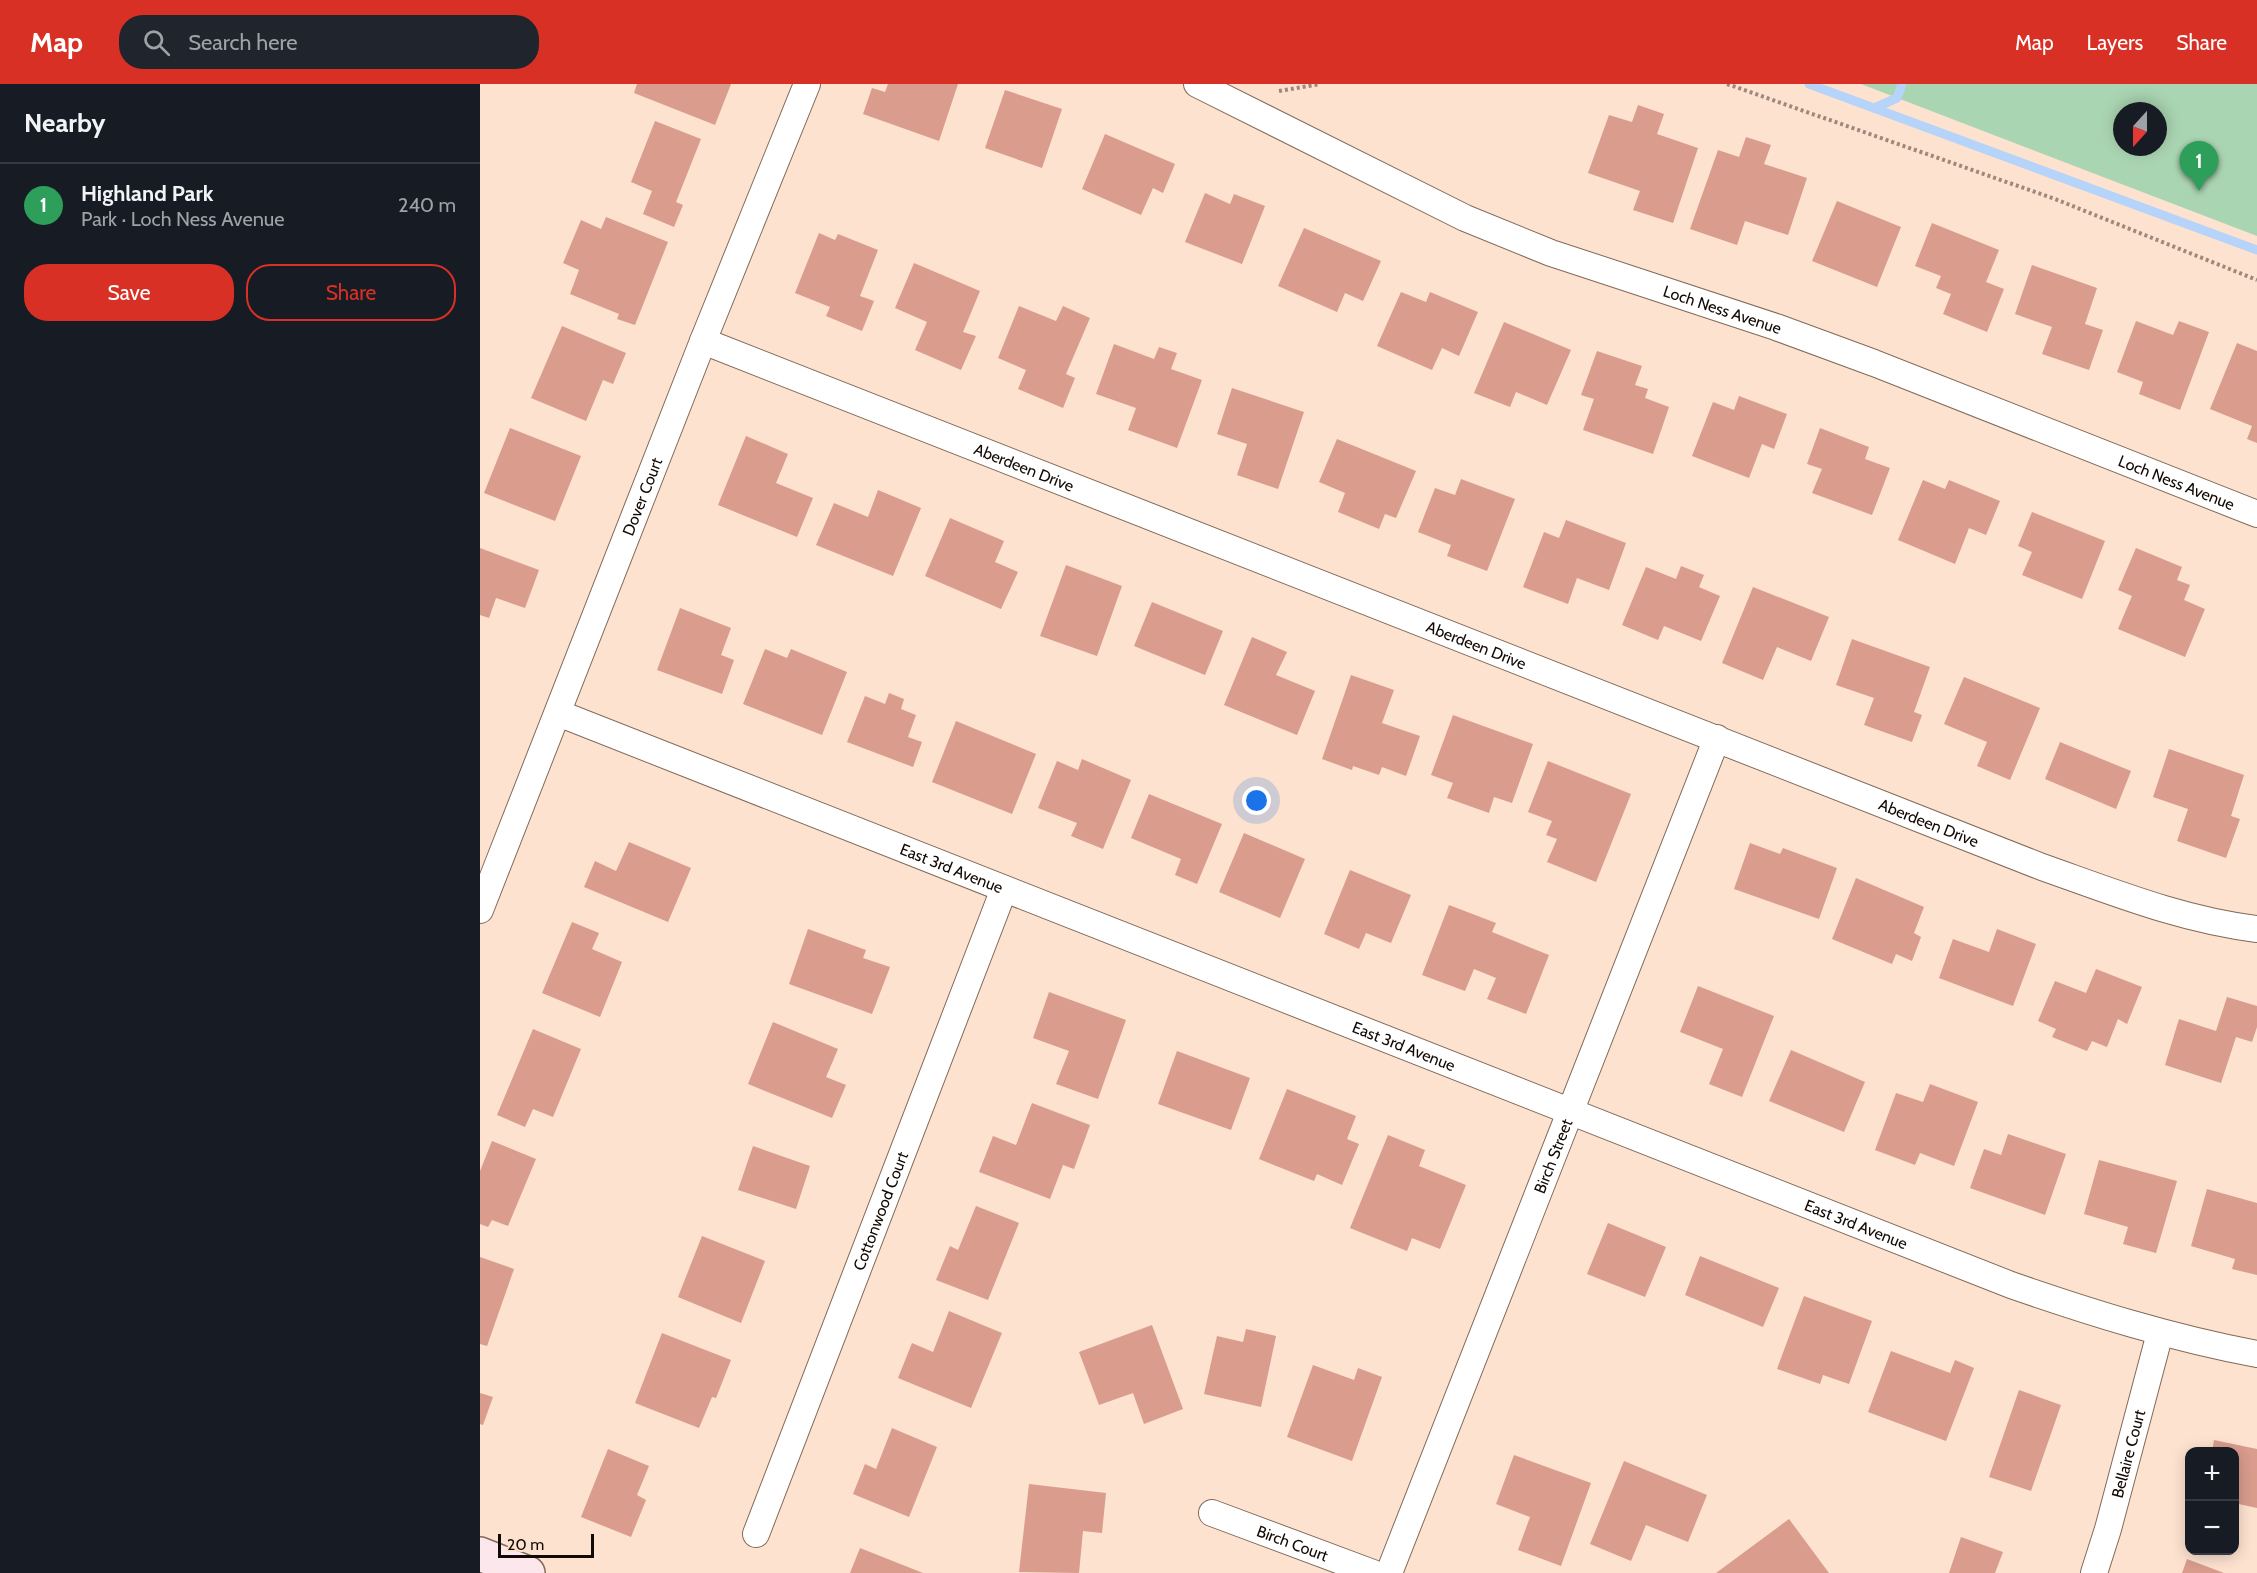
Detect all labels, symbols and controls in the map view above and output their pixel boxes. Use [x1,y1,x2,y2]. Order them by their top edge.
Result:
search box [119,15,539,69]
text: Map [30,25,83,59]
icon: search [140,26,173,59]
text: Search here [188,29,297,56]
text: Map [2015,30,2054,55]
text: Layers [2087,30,2143,55]
text: Share [2176,30,2227,55]
north arrow [2113,102,2167,156]
text: Nearby [24,107,105,139]
pin: 1 [2180,141,2218,191]
text: Highland Park [81,180,213,207]
text: 1 [40,193,47,217]
text: 240 m [398,193,456,217]
text: Park · Loch Ness Avenue [81,207,285,231]
button: Save [24,264,234,321]
button: Share [246,264,456,321]
street label: Loch Ness Avenue [1661,282,1784,338]
street label: Aberdeen Drive [971,439,1077,496]
street label: Loch Ness Avenue [2116,451,2237,514]
street label: Dover Court [619,455,667,538]
street label: Aberdeen Drive [1424,617,1529,673]
your location [1242,786,1271,815]
street label: Aberdeen Drive [1876,795,1981,851]
street label: East 3rd Avenue [897,840,1006,897]
street label: East 3rd Avenue [1349,1018,1458,1075]
street label: Birch Street [1530,1116,1577,1196]
street label: Cottonwood Court [849,1149,912,1273]
street label: East 3rd Avenue [1802,1196,1910,1253]
street label: Bellaire Court [2108,1407,2149,1500]
map controls [2185,1447,2239,1555]
button: + [2185,1447,2239,1501]
button: − [2185,1501,2239,1555]
street label: Birch Court [1254,1522,1331,1566]
scale bar [498,1531,594,1558]
text: 20 m [507,1535,544,1554]

